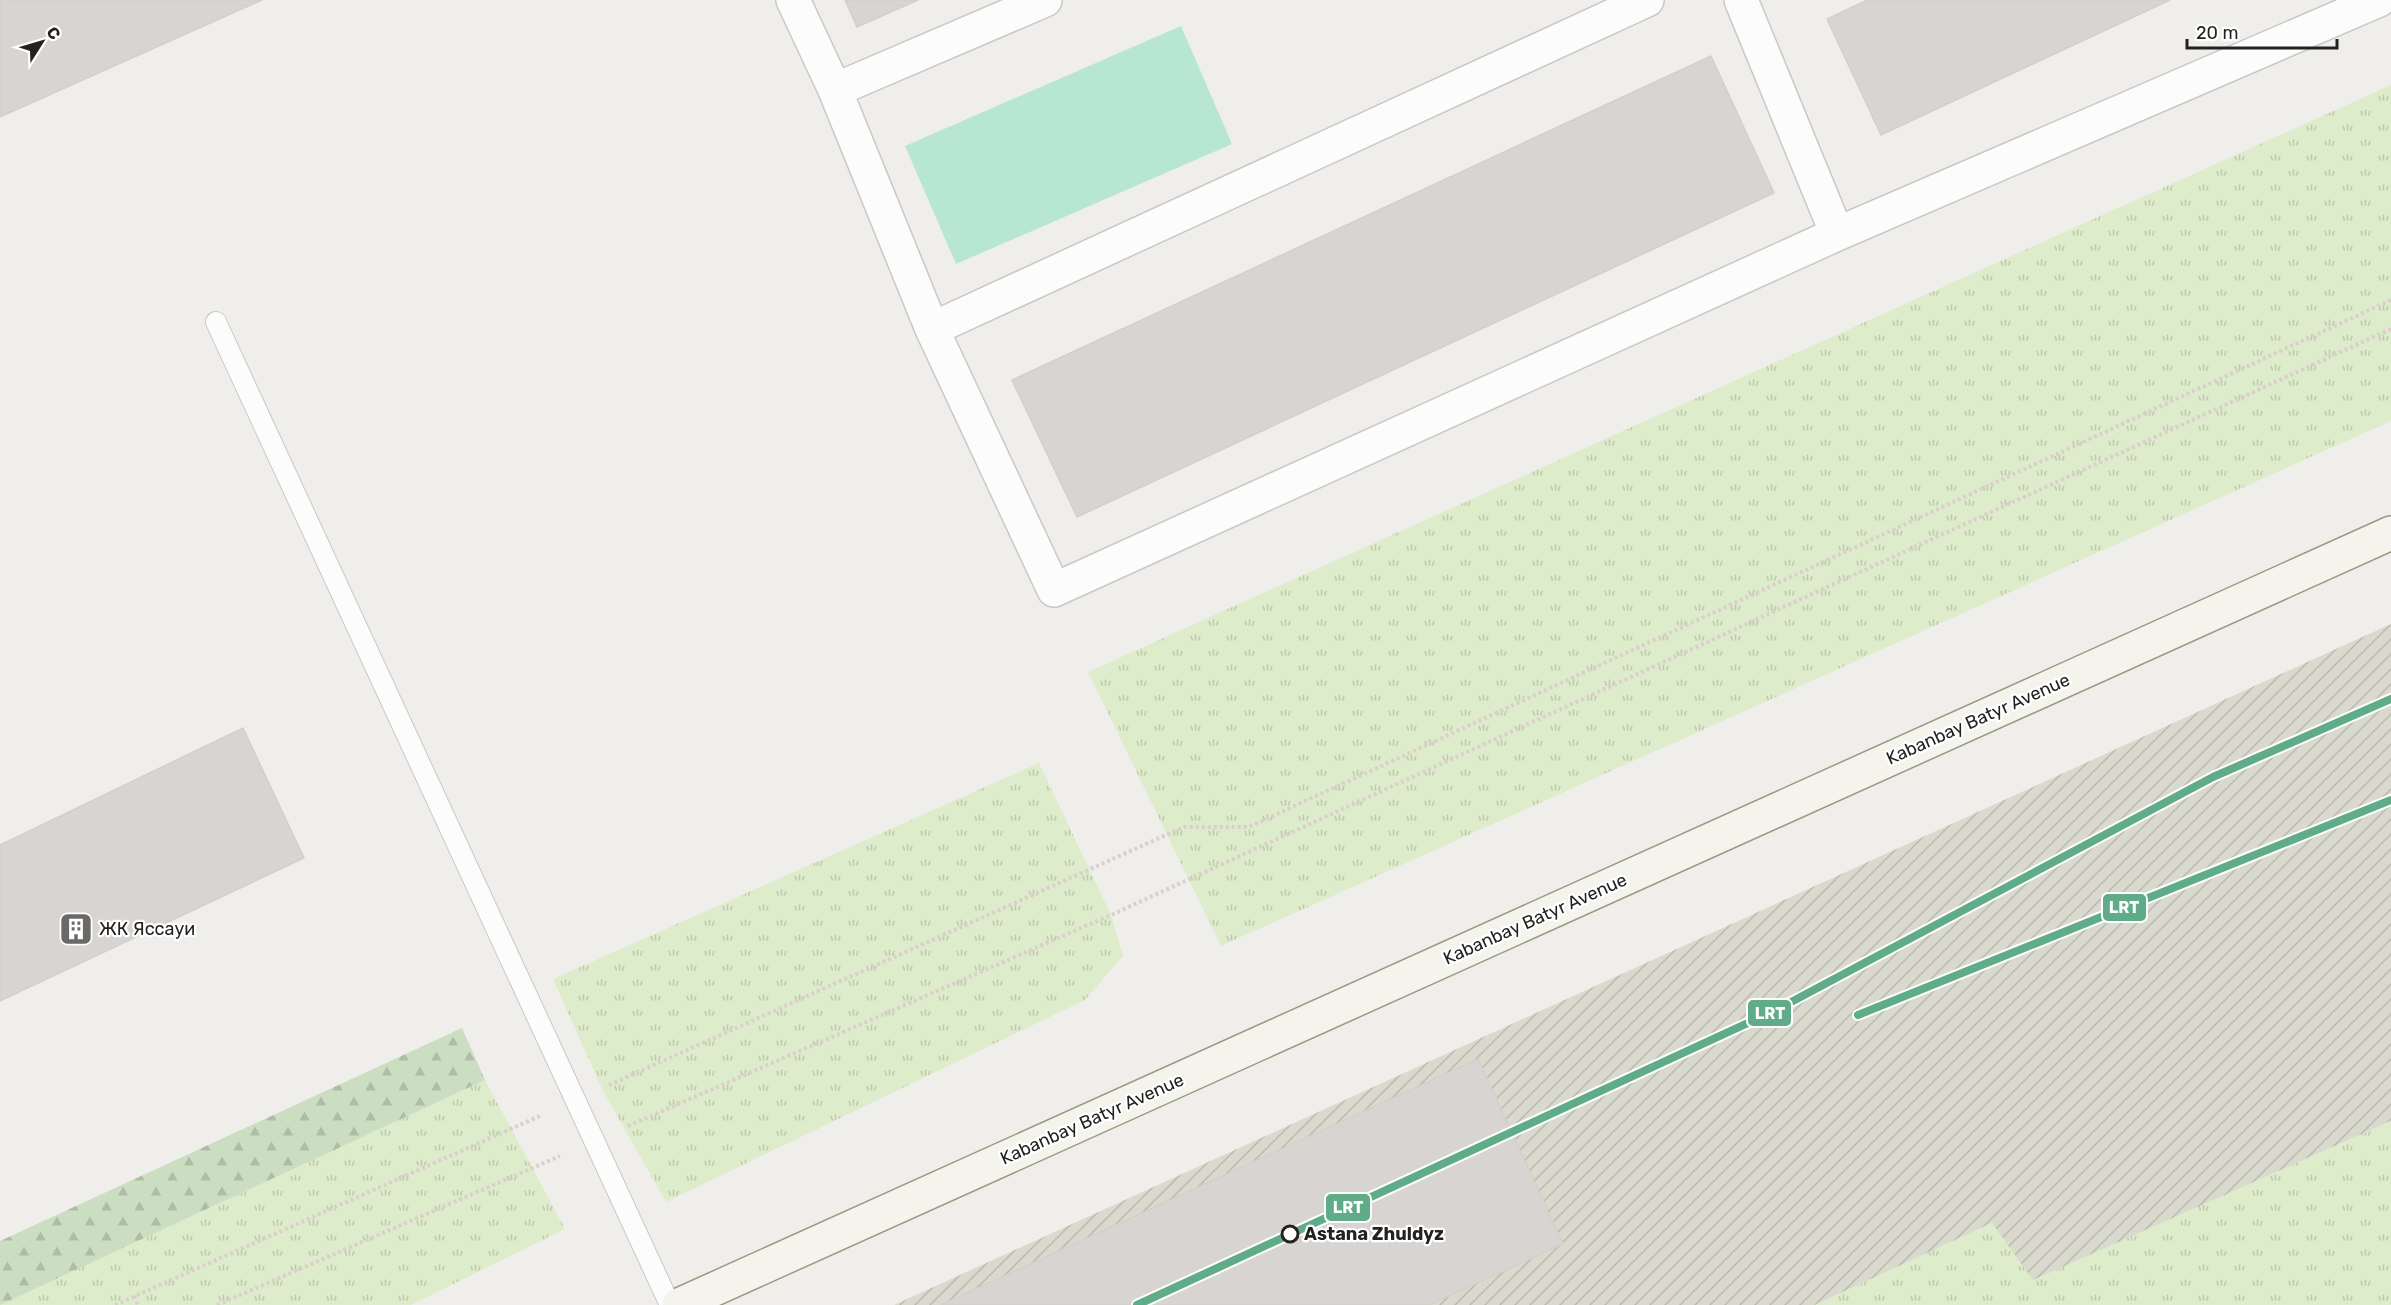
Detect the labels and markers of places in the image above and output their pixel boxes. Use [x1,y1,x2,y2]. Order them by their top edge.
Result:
building icon: ЖК Яссауи [58,911,94,947]
place label: ЖК Яссауи [99,918,195,940]
place label: Astana Zhuldyz [1304,1223,1444,1245]
marker: Astana Zhuldyz [1281,1225,1299,1243]

